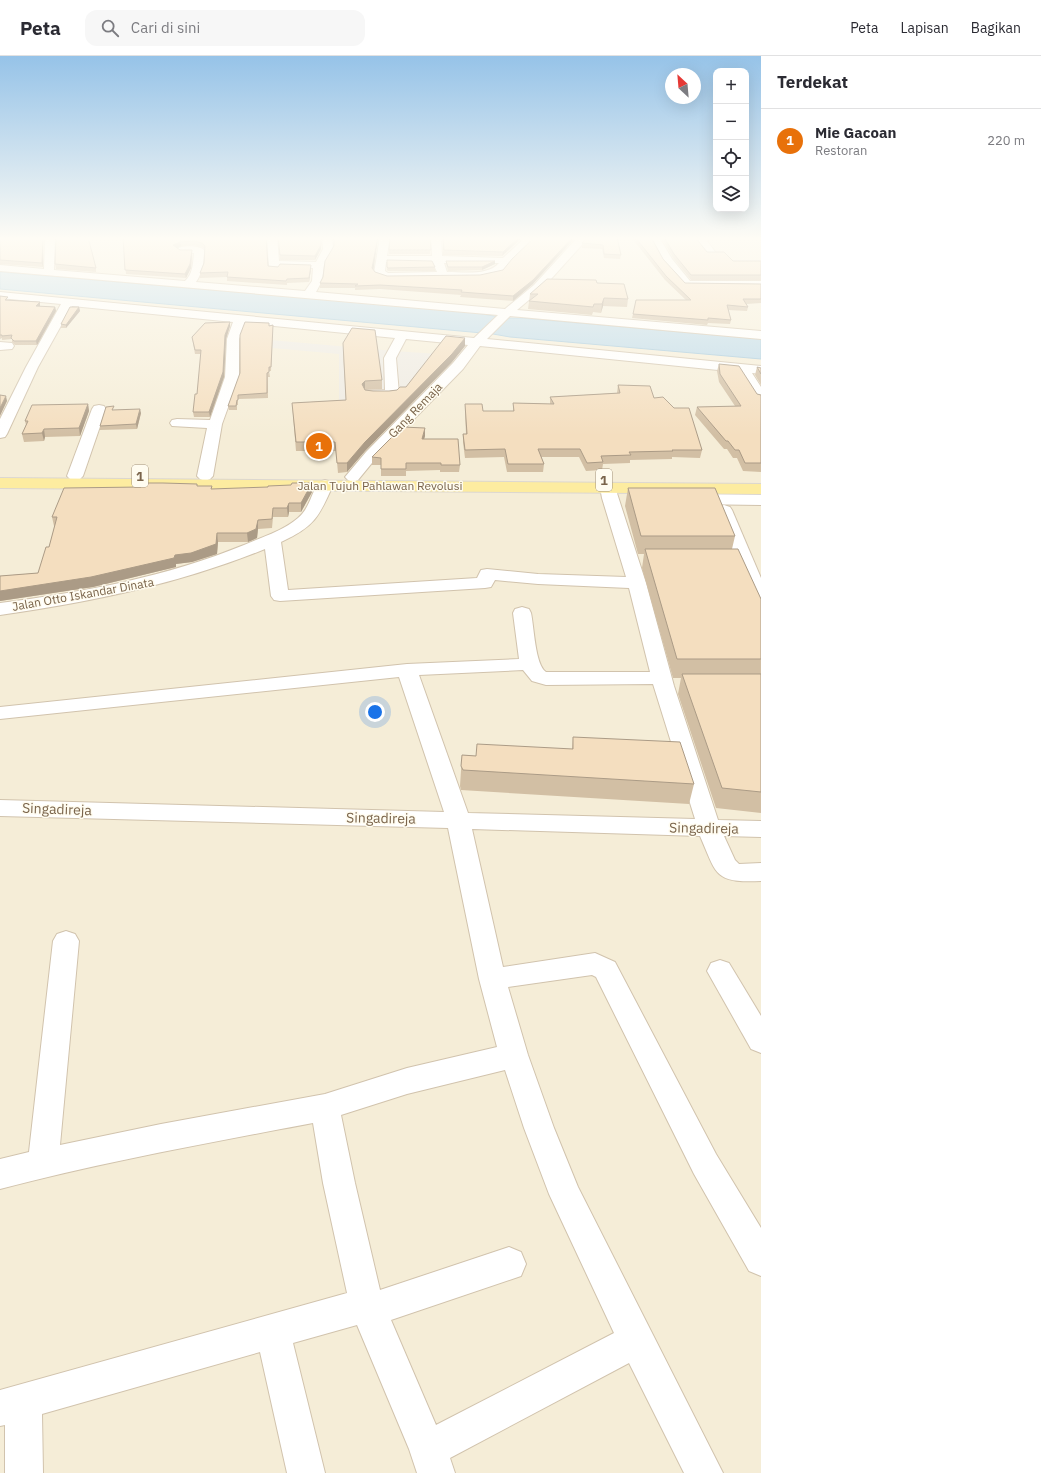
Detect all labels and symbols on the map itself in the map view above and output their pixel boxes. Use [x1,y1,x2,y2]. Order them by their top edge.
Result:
north arrow [665,68,701,104]
street label: Gang Remaja [385,379,446,441]
pin: 1 [306,431,332,461]
road number: 1 [132,465,148,487]
road number: 1 [596,469,612,491]
street label: Jalan Tujuh Pahlawan Revolusi [297,478,463,493]
street label: Jalan Otto Iskandar Dinata [11,574,156,614]
your location [365,702,385,722]
street label: Singadireja [22,799,93,819]
street label: Singadireja [346,808,417,828]
street label: Singadireja [669,818,740,838]

